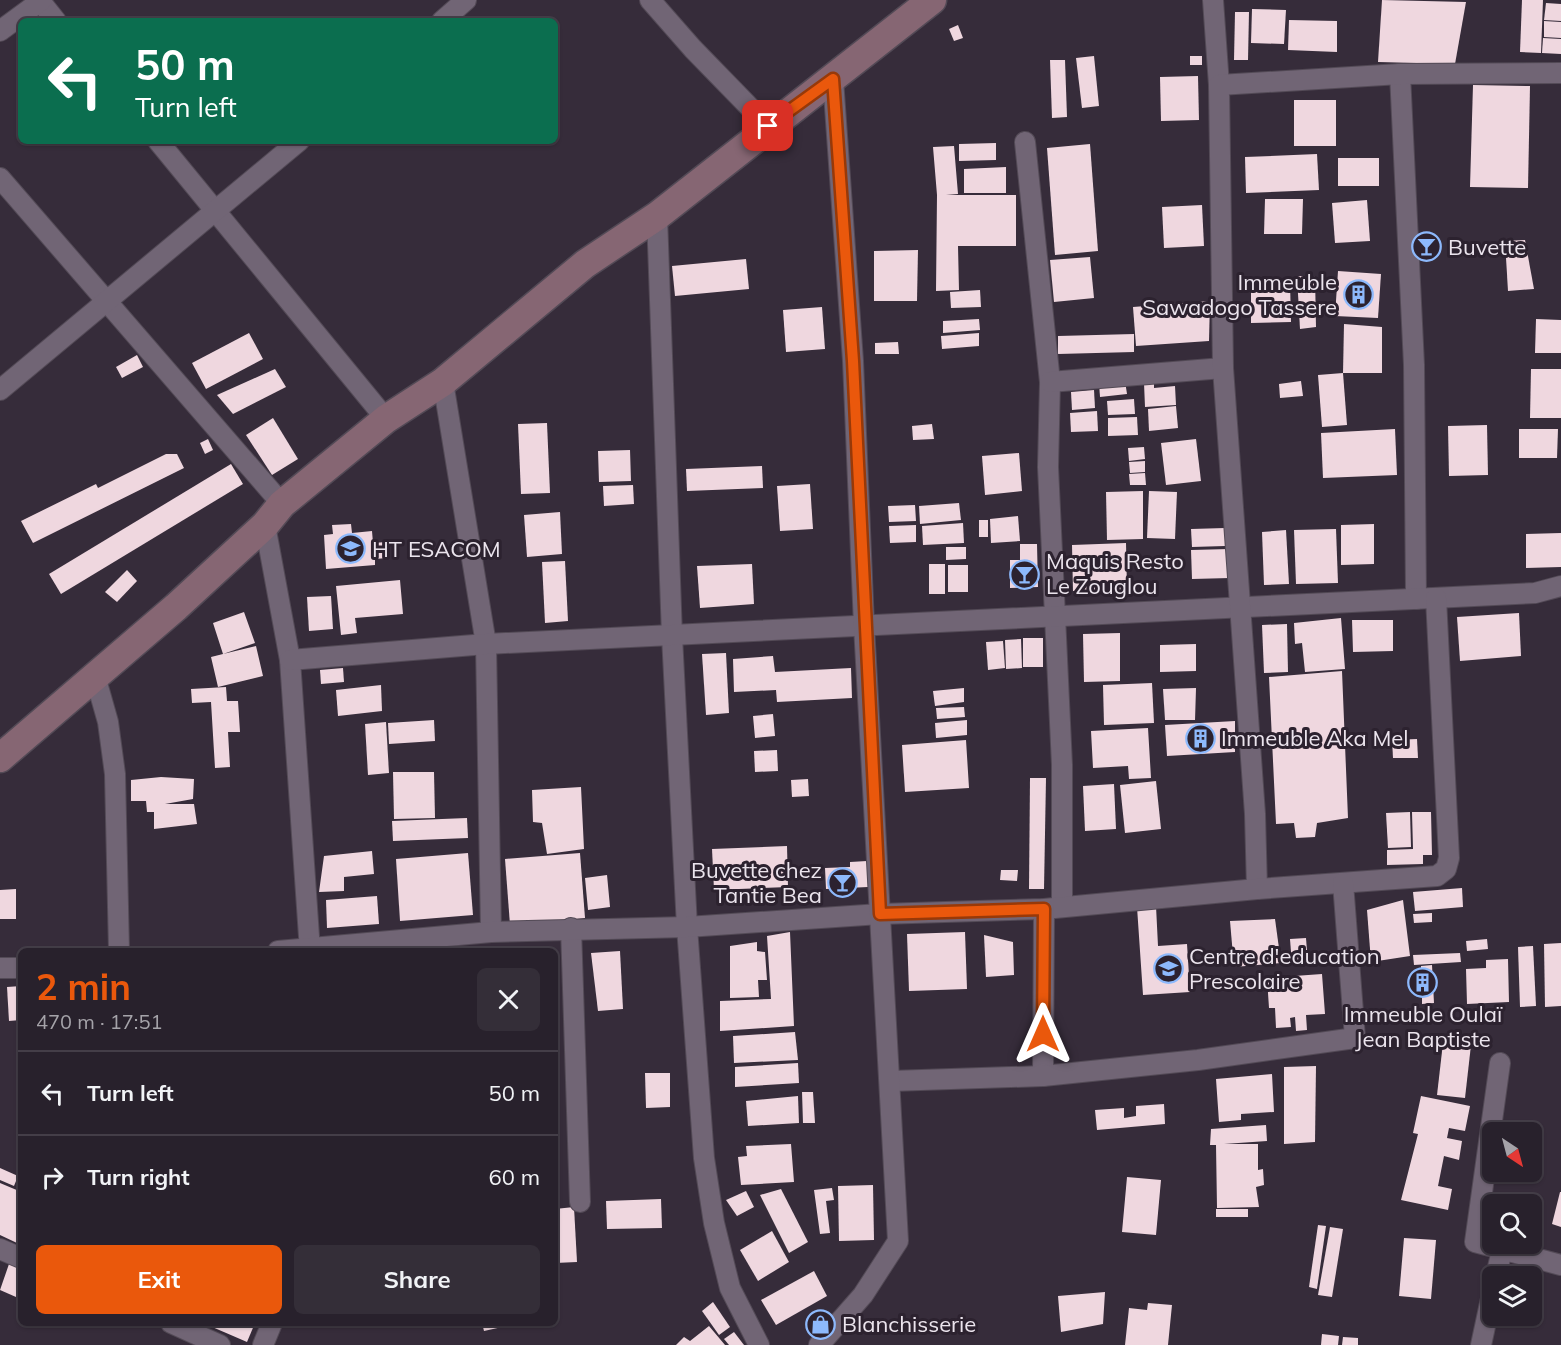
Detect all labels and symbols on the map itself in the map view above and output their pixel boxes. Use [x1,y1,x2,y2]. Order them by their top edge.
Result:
pin [742,100,793,151]
bar icon: Buvette [1411,231,1443,263]
place label: Buvette [1448,233,1526,261]
place label: Immeuble Sawadogo Tassere [1142,268,1337,321]
building icon: Immeuble Sawadogo Tassere [1342,279,1374,311]
school or university icon: HT ESACOM [335,533,367,565]
place label: HT ESACOM [372,535,501,563]
place label: Maquis Resto Le Zouglou [1046,547,1184,600]
bar icon: Maquis Resto Le Zouglou [1009,558,1041,590]
building icon: Immeuble Aka Mel [1184,722,1216,754]
place label: Immeuble Aka Mel [1221,724,1409,752]
place label: Buvette chez Tantie Bea [691,856,822,909]
bar icon: Buvette chez Tantie Bea [827,867,859,899]
place label: Centre d'education Prescolaire [1189,942,1380,995]
school or university icon: Centre d'education Prescolaire [1152,953,1184,985]
building icon: Immeuble Oulaï Jean Baptiste [1407,966,1439,998]
place label: Immeuble Oulaï Jean Baptiste [1344,1000,1503,1053]
position arrow [1011,1002,1075,1066]
north arrow [1482,1122,1542,1182]
shop icon: Blanchisserie [805,1308,837,1340]
place label: Blanchisserie [842,1310,976,1338]

